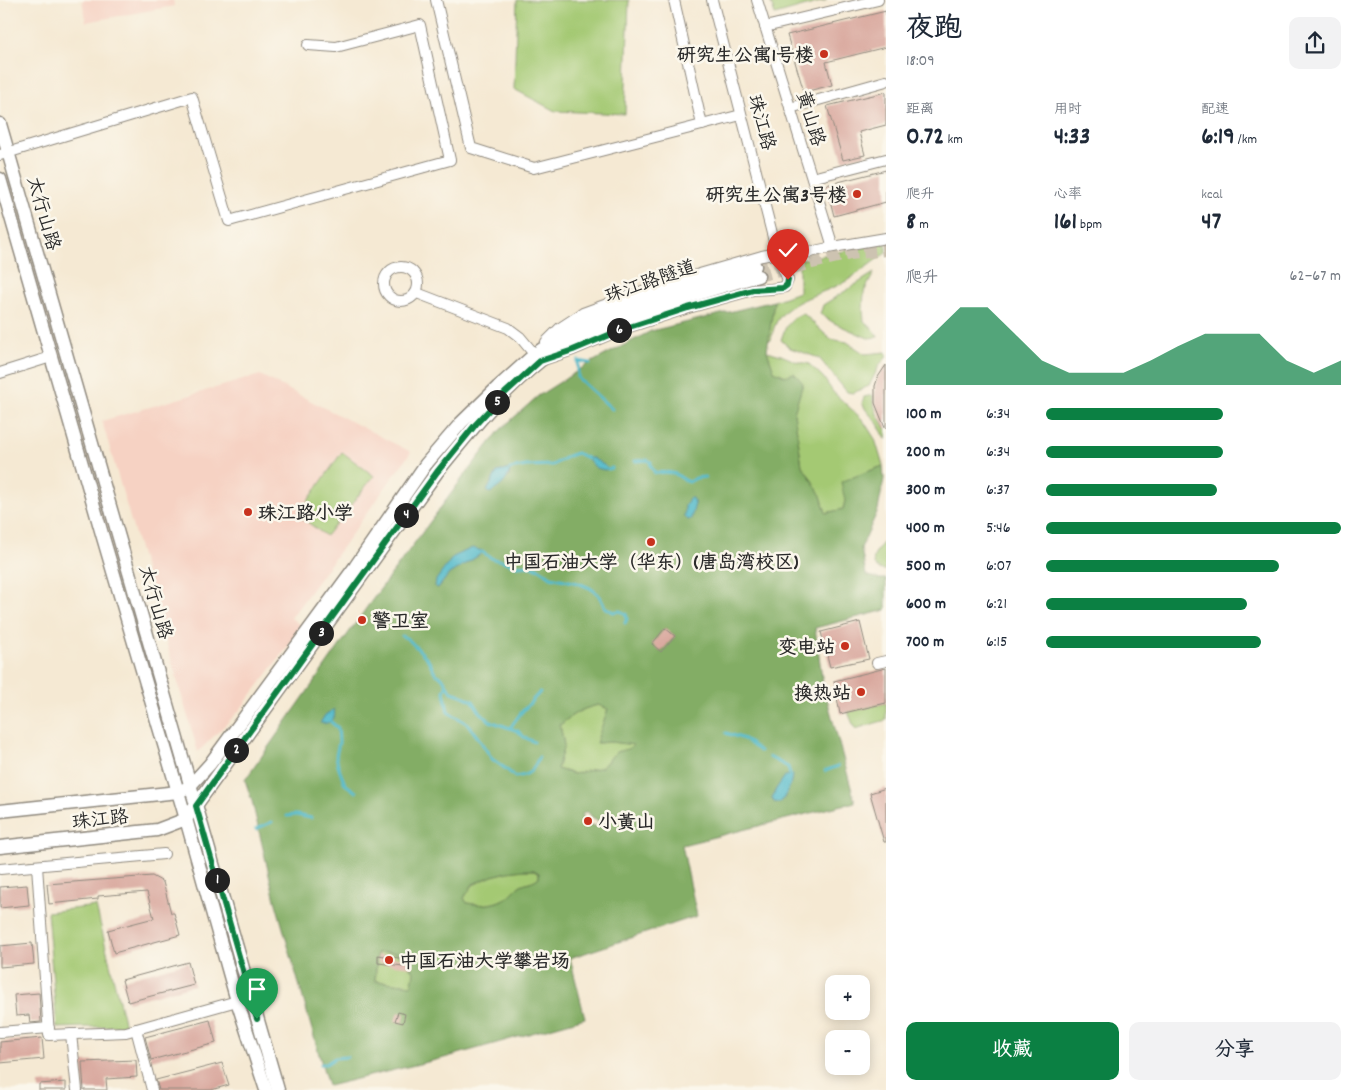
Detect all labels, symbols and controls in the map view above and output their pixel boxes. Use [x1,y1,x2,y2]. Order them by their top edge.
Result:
text: 夜跑 [906,11,962,51]
button: share [1289,17,1341,69]
place label: 研究生公寓1号楼 [677,44,814,71]
marker: 研究生公寓1号楼 [818,48,830,60]
text: 18:09 [906,50,935,73]
street label: 黄山路 [787,88,830,150]
street label: 珠江路 [739,92,780,154]
text: 距离 [906,100,934,120]
text: 用时 [1054,100,1082,120]
text: 配速 [1201,100,1229,120]
text: 0.72 [906,120,944,156]
text: 4:33 [1054,120,1090,156]
text: 6:19 [1201,120,1235,156]
text: km [944,130,963,150]
text: /km [1235,130,1257,150]
street label: 太行山路 [18,174,65,254]
place label: 研究生公寓3号楼 [706,184,847,211]
text: 爬升 [906,185,934,205]
text: 心率 [1054,185,1082,205]
text: kcal [1201,185,1223,205]
marker: 研究生公寓3号楼 [851,188,863,200]
text: 8 [906,205,916,241]
text: 161 [1054,205,1077,241]
text: 47 [1201,205,1221,241]
text: m [916,215,929,235]
text: bpm [1077,215,1102,235]
pin [767,229,809,280]
icon: check [774,236,802,264]
street label: 珠江路隧道 [602,255,700,312]
text: 62–67 m [1290,265,1341,288]
text: 爬升 [906,267,938,290]
pin: 6 [606,318,632,342]
text: 6 [616,320,623,340]
pin: 5 [484,390,510,414]
text: 5 [494,392,501,412]
text: 100 m [906,403,942,426]
text: 6:34 [986,403,1010,426]
text: 200 m [906,441,945,464]
text: 6:34 [986,441,1010,464]
text: 300 m [906,479,945,502]
text: 6:37 [986,479,1010,502]
place label: 珠江路小学 [258,502,353,529]
pin: 4 [394,502,418,528]
text: 4 [404,505,409,525]
marker: 珠江路小学 [242,506,254,518]
text: 400 m [906,517,945,540]
text: 5:46 [986,517,1011,540]
marker: 中国石油大学（华东）(唐岛湾校区) [645,536,657,548]
place label: 中国石油大学（华东）(唐岛湾校区) [504,551,798,578]
text: 500 m [906,555,946,578]
text: 6:07 [986,555,1011,578]
street label: 太行山路 [130,563,177,643]
text: 600 m [906,593,946,616]
text: 6:21 [986,593,1007,616]
place label: 警卫室 [372,610,429,637]
marker: 警卫室 [356,614,368,626]
pin: 3 [308,620,334,646]
text: 3 [318,623,325,643]
text: 700 m [906,631,944,654]
text: 6:15 [986,631,1007,654]
place label: 变电站 [778,636,835,663]
marker: 变电站 [839,640,851,652]
place label: 换热站 [794,682,851,709]
marker: 换热站 [855,686,867,698]
pin: 2 [224,738,248,762]
text: 2 [233,740,240,760]
street label: 珠江路 [71,805,130,838]
place label: 小黄山 [598,811,655,838]
marker: 小黄山 [582,815,594,827]
pin: 1 [204,868,230,892]
text: 1 [216,870,219,890]
place label: 中国石油大学攀岩场 [399,950,570,977]
marker: 中国石油大学攀岩场 [383,954,395,966]
pin [236,968,278,1019]
icon: arrive [243,975,271,1003]
map controls [825,975,870,1075]
button: + [825,975,870,1020]
button: 收藏 [906,1022,1119,1080]
button: 分享 [1129,1022,1341,1080]
button: − [825,1030,870,1075]

